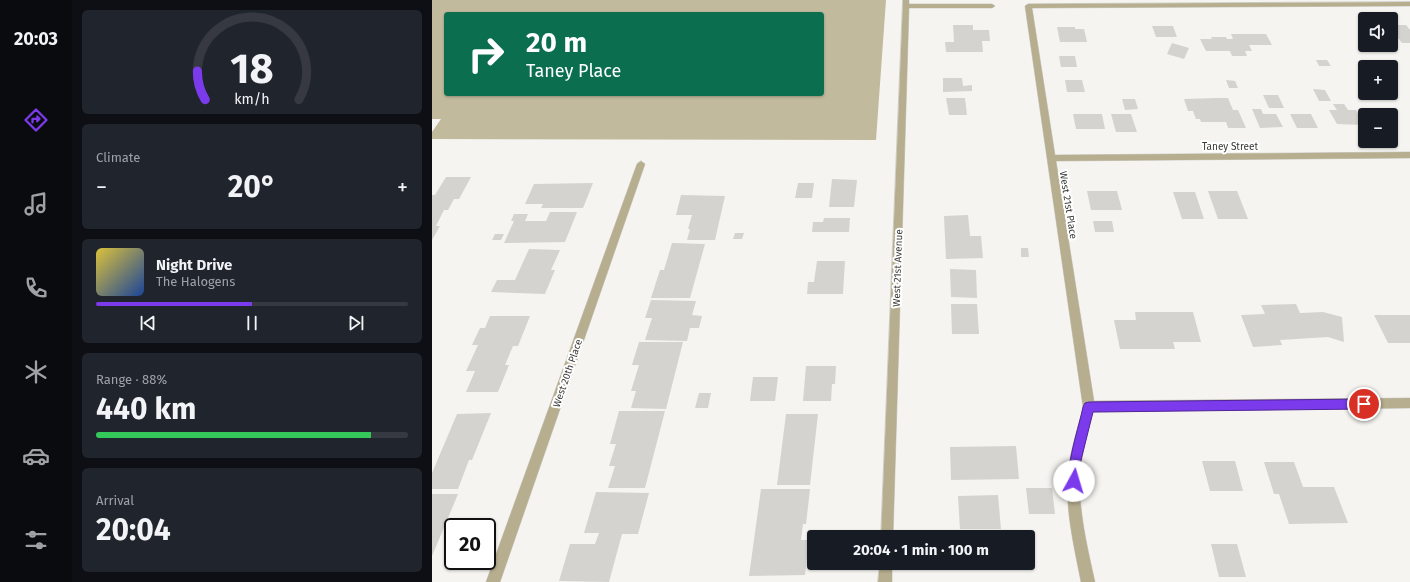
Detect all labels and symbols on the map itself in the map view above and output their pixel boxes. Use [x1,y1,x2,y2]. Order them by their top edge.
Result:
street label: Taney Street [1202,141,1258,153]
street label: West 21st Place [1057,170,1079,240]
street label: West 21st Avenue [891,229,905,307]
street label: West 20th Place [551,338,585,409]
pin [1347,387,1381,421]
position arrow [1053,460,1095,502]
speed limit sign: 20 [444,518,496,570]

